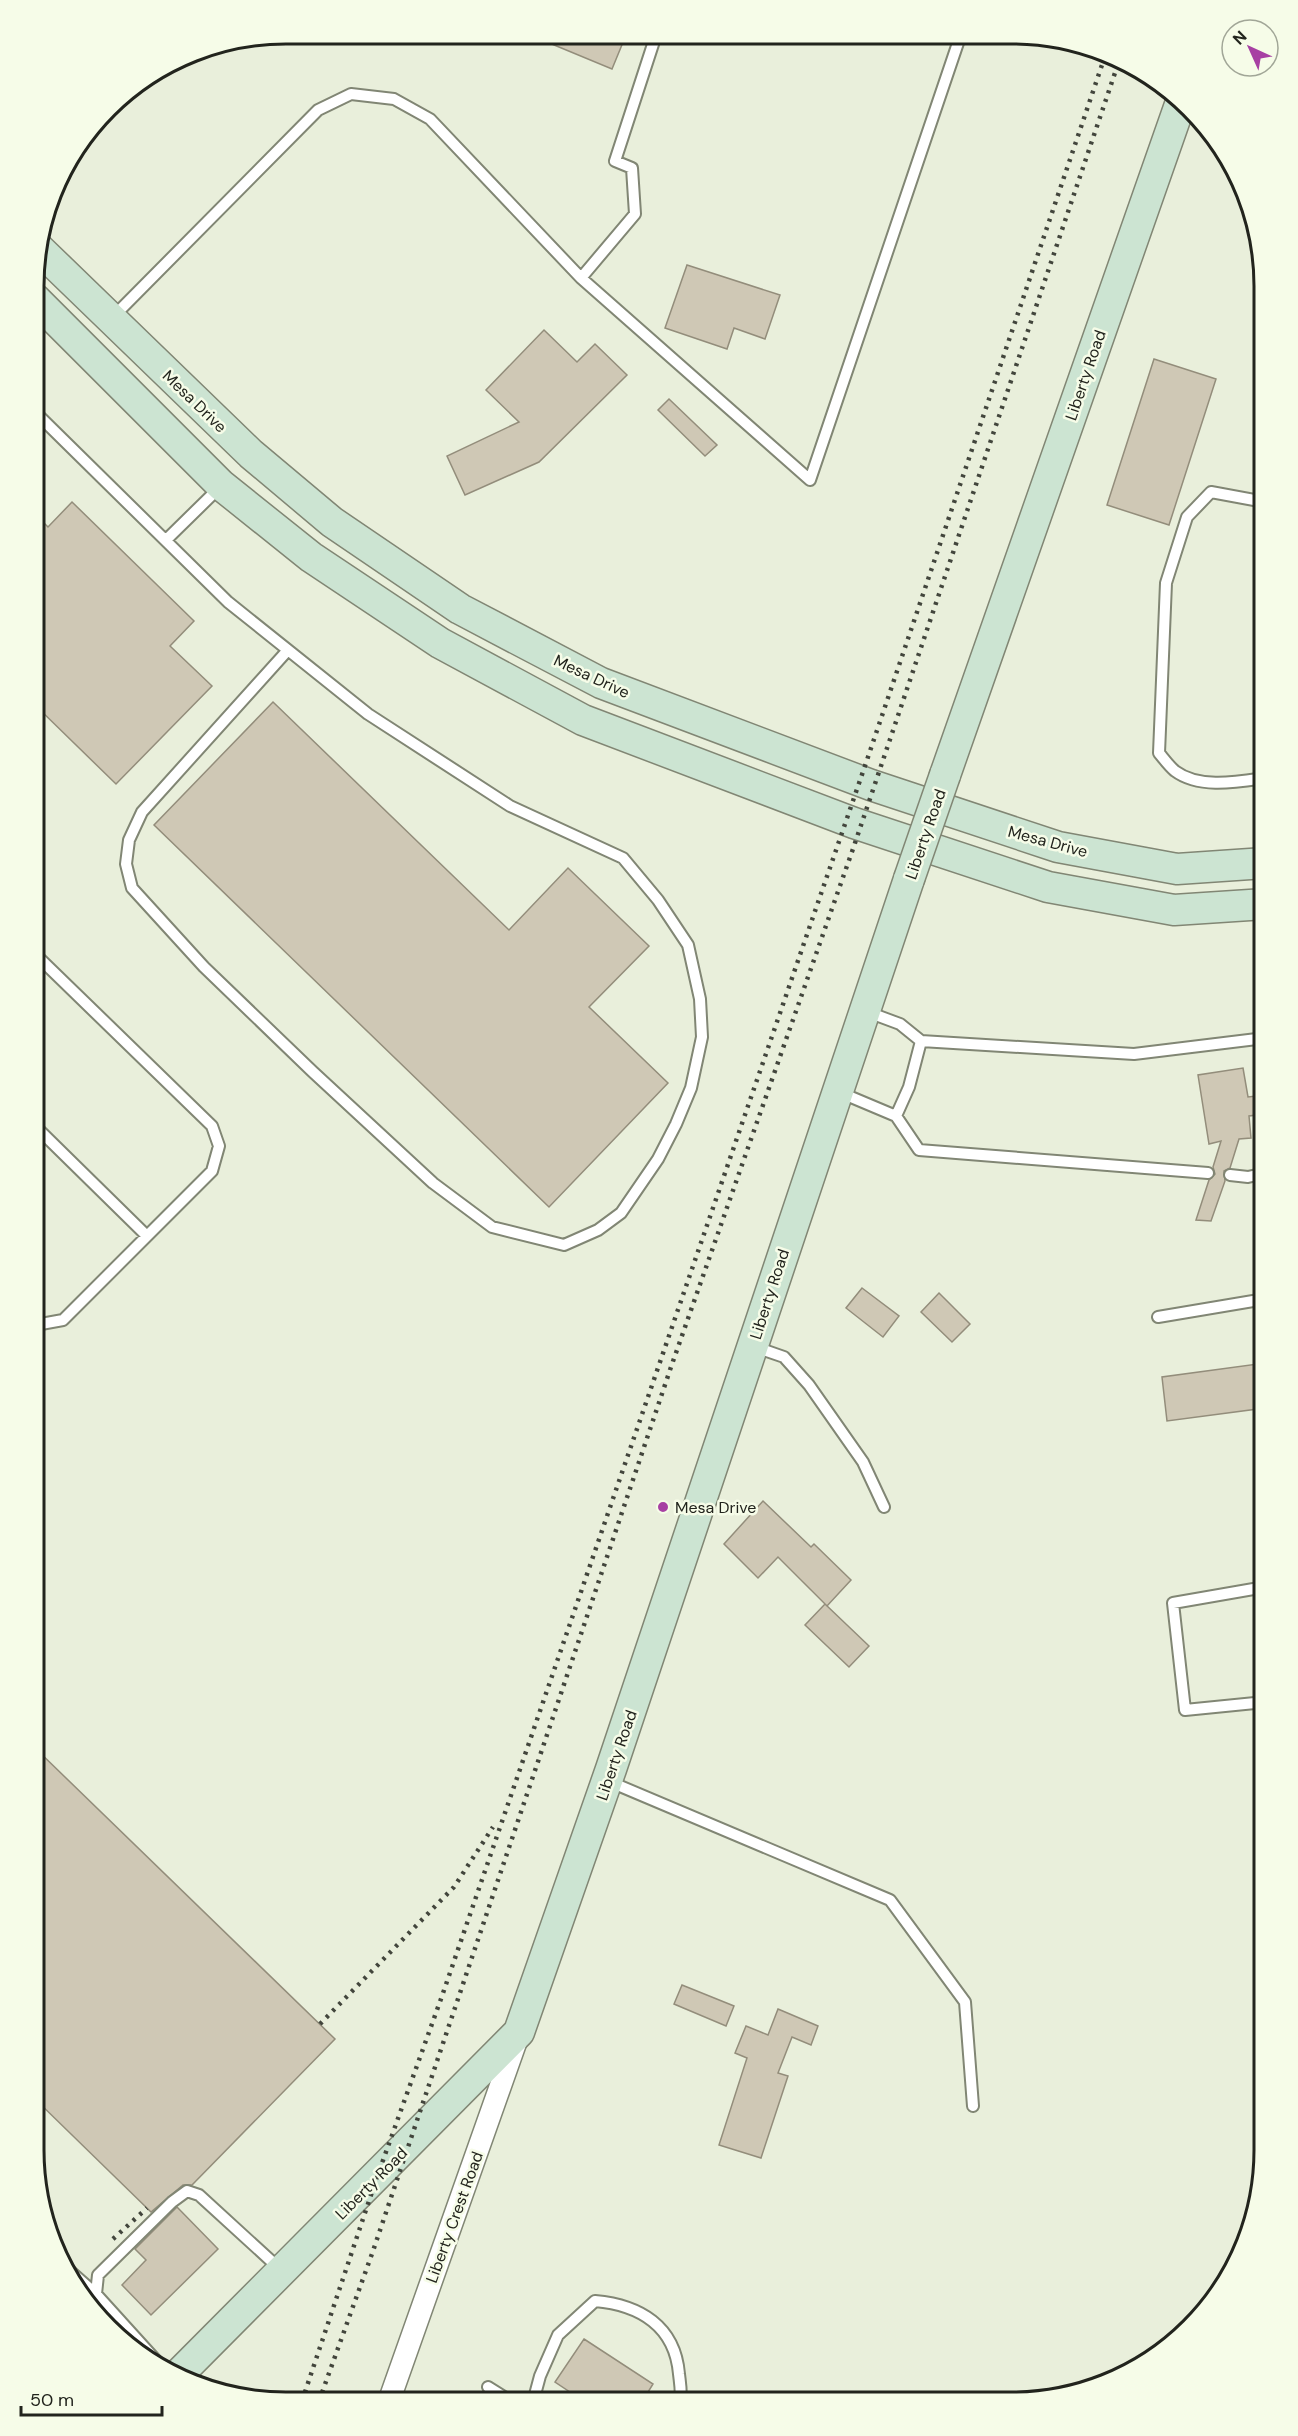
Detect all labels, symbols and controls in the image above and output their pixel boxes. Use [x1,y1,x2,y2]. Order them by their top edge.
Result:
north arrow [1220,18,1280,78]
text: N [1228,26,1251,49]
street label: Liberty Road [1060,327,1111,423]
street label: Mesa Drive [158,366,231,437]
street label: Mesa Drive [550,650,633,703]
street label: Liberty Road [900,786,951,882]
street label: Mesa Drive [1006,821,1090,862]
street label: Liberty Road [745,1246,794,1342]
place label: Mesa Drive [675,1497,756,1518]
marker: Mesa Drive [656,1500,670,1514]
street label: Liberty Road [591,1707,642,1803]
street label: Liberty Road [331,2143,412,2224]
street label: Liberty Crest Road [421,2149,488,2286]
scale bar [21,2379,162,2417]
text: 50 m [30,2388,74,2412]

